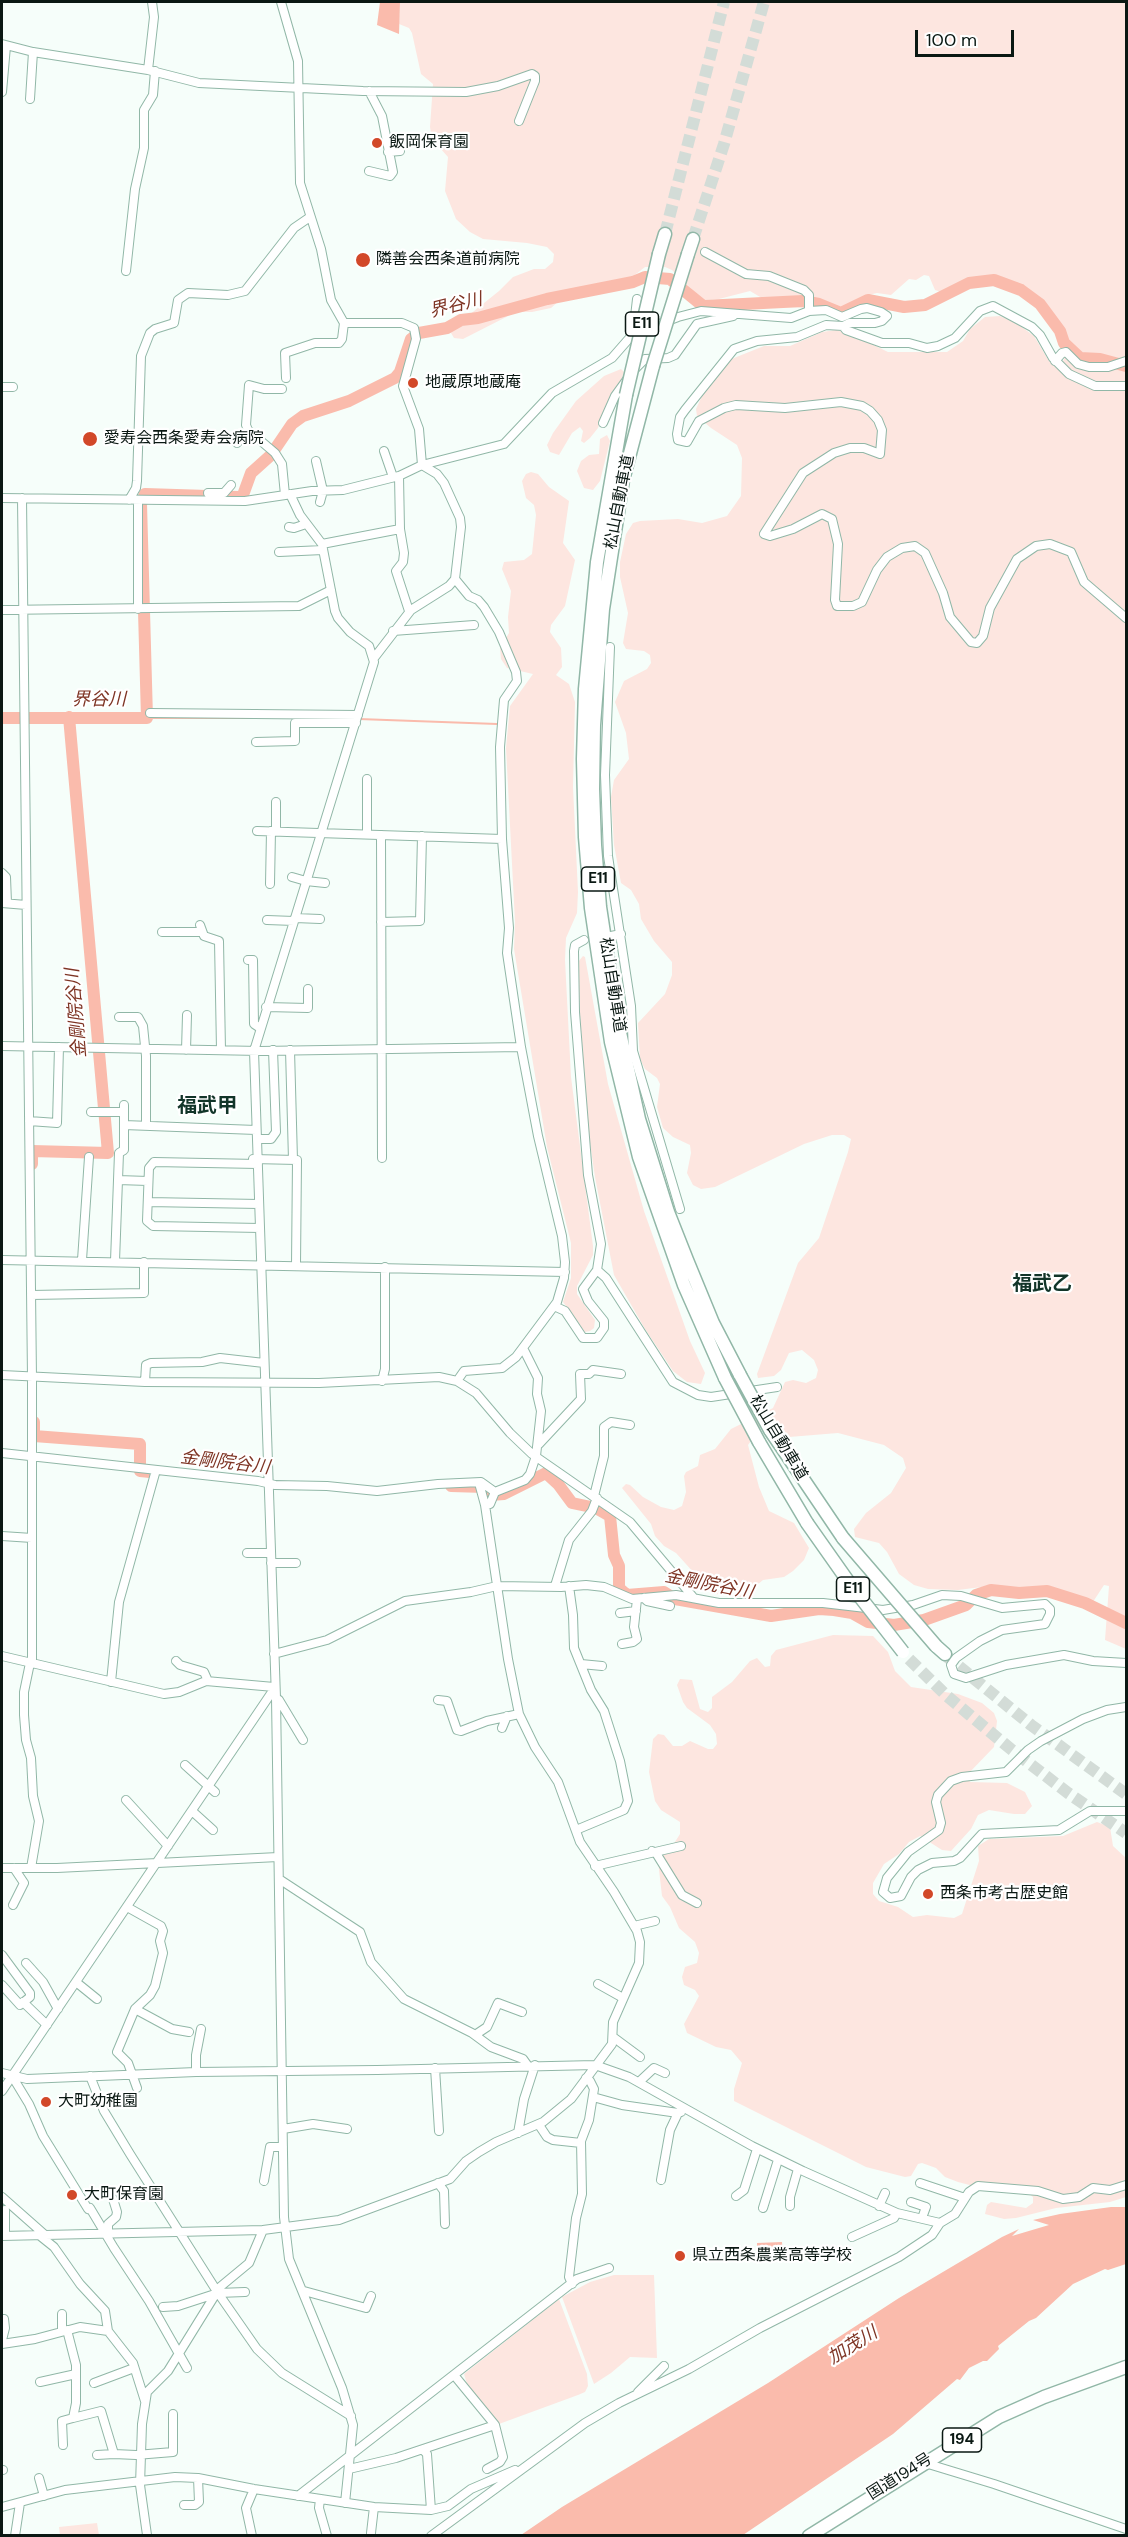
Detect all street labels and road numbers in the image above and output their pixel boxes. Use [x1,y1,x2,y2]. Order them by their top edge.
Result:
road number: E11 [626,312,658,336]
street label: 松山自動車道 [601,453,639,551]
road number: E11 [582,867,614,891]
street label: 松山自動車道 [595,936,629,1034]
street label: 松山自動車道 [745,1392,811,1484]
road number: E11 [836,1577,870,1601]
road number: 194 [942,2428,982,2452]
street label: 国道194号 [864,2450,936,2504]

